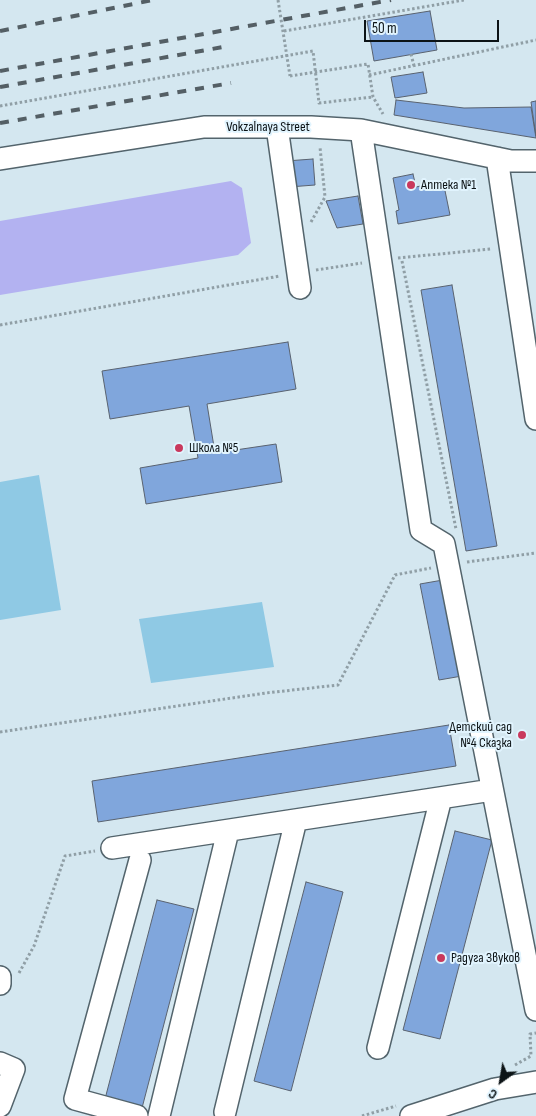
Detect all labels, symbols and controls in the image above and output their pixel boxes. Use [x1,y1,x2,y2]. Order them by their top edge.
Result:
scale bar [366,10,501,42]
text: 50 m [372,19,397,38]
street label: Vokzalnaya Street [226,119,310,135]
place label: Аптека №1 [421,177,476,193]
marker: Аптека №1 [405,179,417,191]
place label: Школа №5 [189,440,238,456]
marker: Школа №5 [173,442,185,454]
place label: Детский сад №4 Сказка [449,719,512,752]
marker: Детский сад №4 Сказка [516,729,528,741]
place label: Радуга Звуков [451,950,520,966]
marker: Радуга Звуков [435,952,447,964]
north arrow [476,1056,526,1106]
text: С [485,1085,500,1103]

